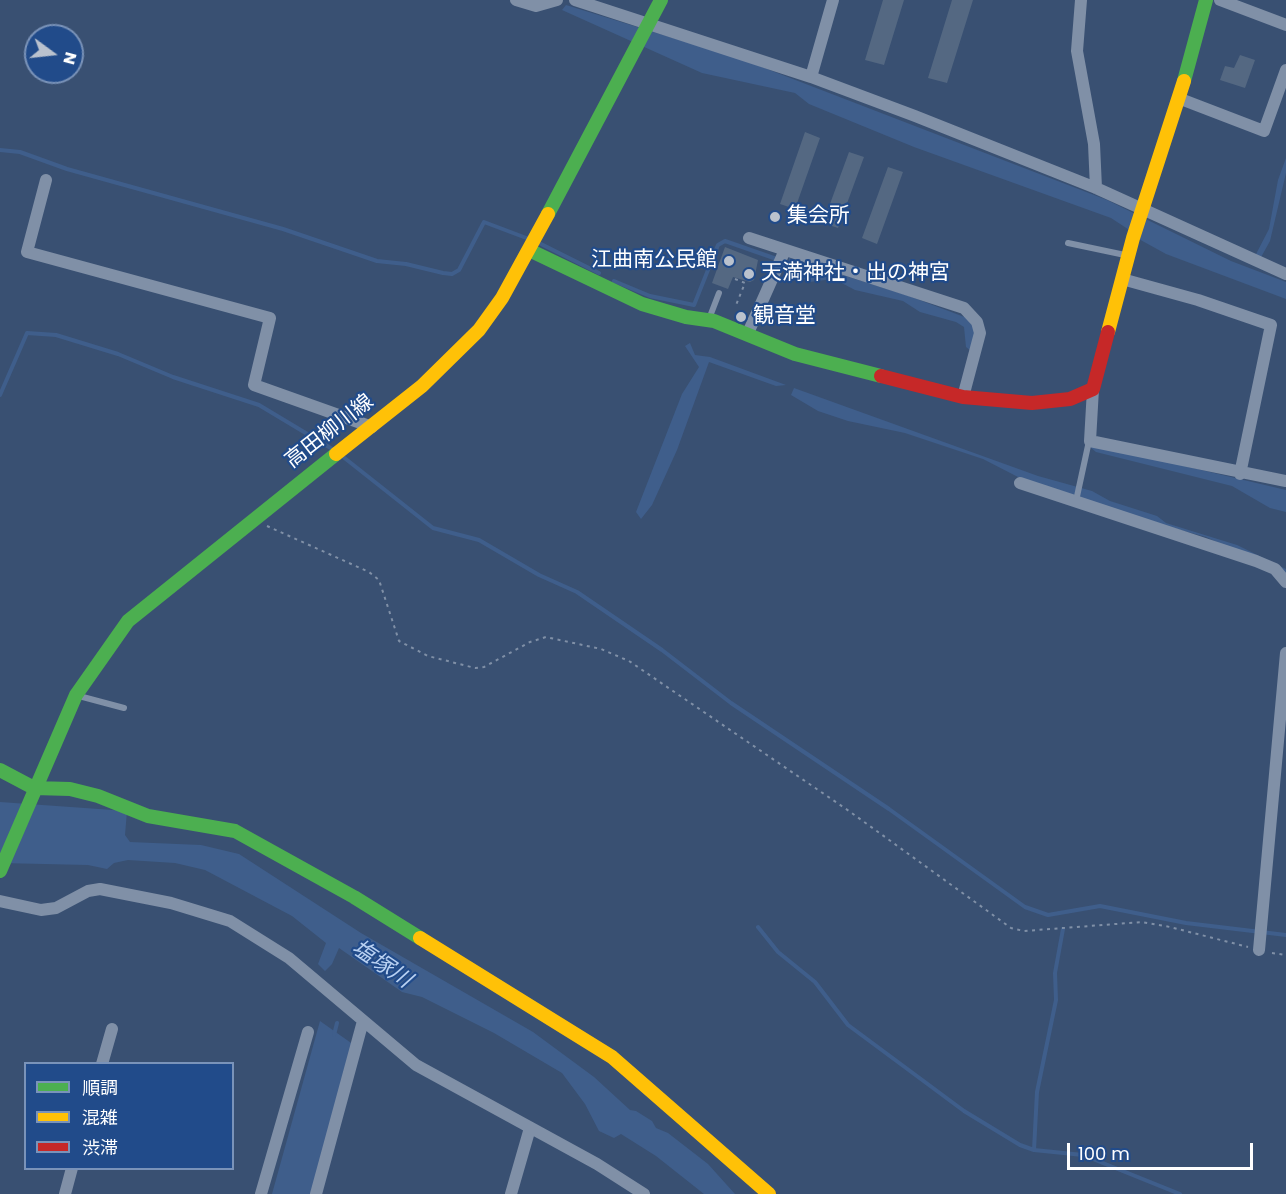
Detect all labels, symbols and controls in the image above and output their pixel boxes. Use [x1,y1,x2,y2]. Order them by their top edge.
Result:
north arrow [24,24,84,84]
text: N [57,49,83,67]
place label: 集会所 [787,204,850,230]
marker: 集会所 [768,210,782,224]
place label: 江曲南公民館 [591,248,717,274]
marker: 江曲南公民館 [722,254,736,268]
place label: 天満神社・出の神宮 [761,261,950,287]
marker: 天満神社・出の神宮 [742,267,756,281]
place label: 観音堂 [753,304,816,330]
marker: 観音堂 [734,310,748,324]
street label: 高田柳川線 [281,390,379,474]
water label: 塩塚川 [346,936,416,994]
legend [24,1062,234,1170]
text: 順調 [82,1075,118,1100]
text: 混雑 [82,1105,118,1130]
scale bar [1070,1131,1256,1169]
text: 渋滞 [82,1135,118,1160]
text: 100 m [1078,1141,1130,1166]

